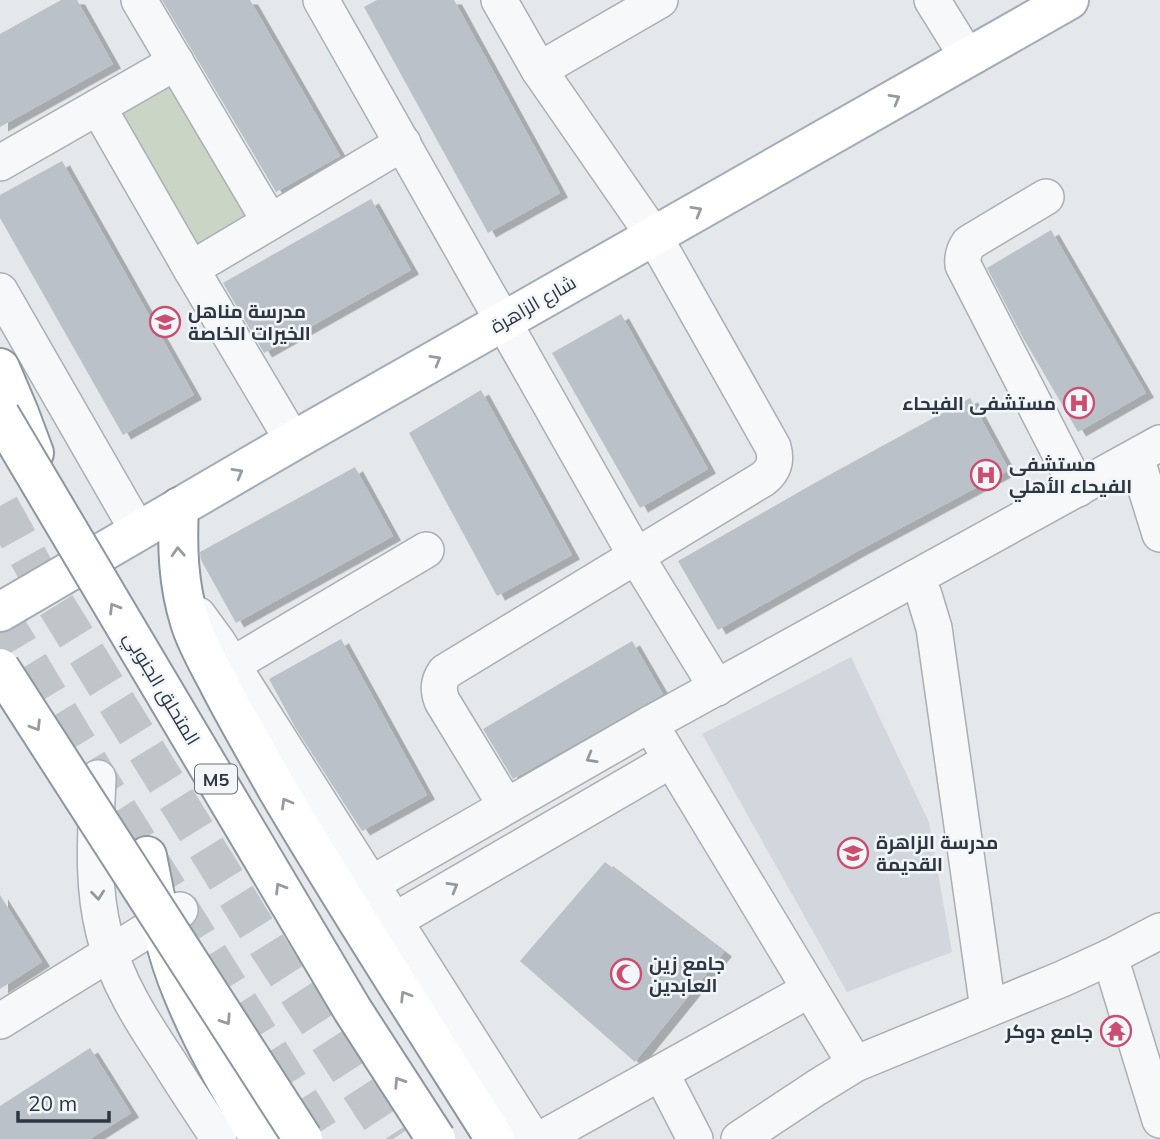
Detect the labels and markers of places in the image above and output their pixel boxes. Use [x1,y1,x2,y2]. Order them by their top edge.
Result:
place label: مدرسة مناهل الخيرات الخاصة [188,299,311,345]
school or university icon: مدرسة مناهل الخيرات الخاصة [148,305,182,339]
hospital icon: مستشفى الفيحاء [1062,386,1096,420]
place label: مستشفى الفيحاء [902,391,1056,415]
place label: مستشفى الفيحاء الأهلي [1009,452,1132,502]
hospital icon: مستشفى الفيحاء الأهلي [969,458,1003,492]
place label: مدرسة الزاهرة القديمة [876,830,998,876]
school or university icon: مدرسة الزاهرة القديمة [836,836,870,870]
place label: جامع زين العابدين [649,951,725,997]
mosque icon: جامع زين العابدين [609,957,643,991]
temple icon: جامع دوكر [1099,1014,1133,1048]
place label: جامع دوكر [1004,1019,1093,1045]

